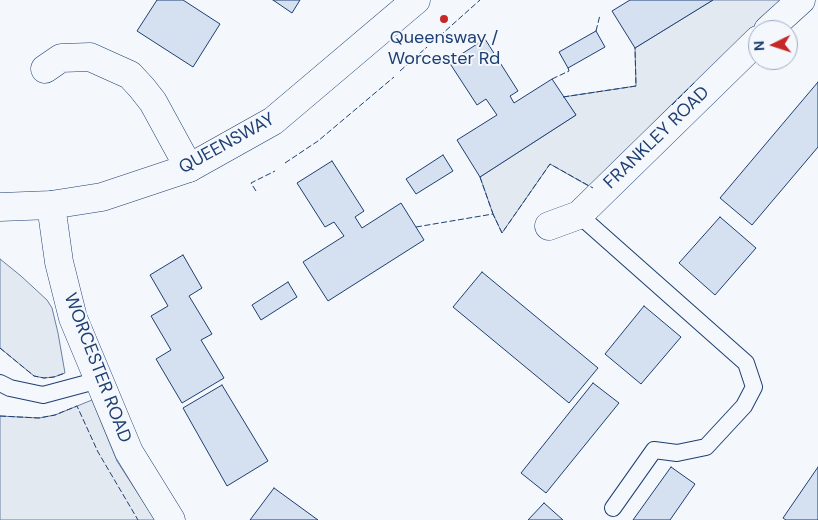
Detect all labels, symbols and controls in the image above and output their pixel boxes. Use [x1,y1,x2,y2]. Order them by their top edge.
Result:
marker: Queensway / Worcester Rd [438,13,450,25]
north arrow [748,20,798,70]
place label: Queensway / Worcester Rd [388,27,500,70]
text: N [750,40,768,52]
street label: FRANKLEY ROAD [600,82,714,194]
street label: QUEENSWAY [175,109,279,179]
street label: WORCESTER ROAD [58,290,136,446]

